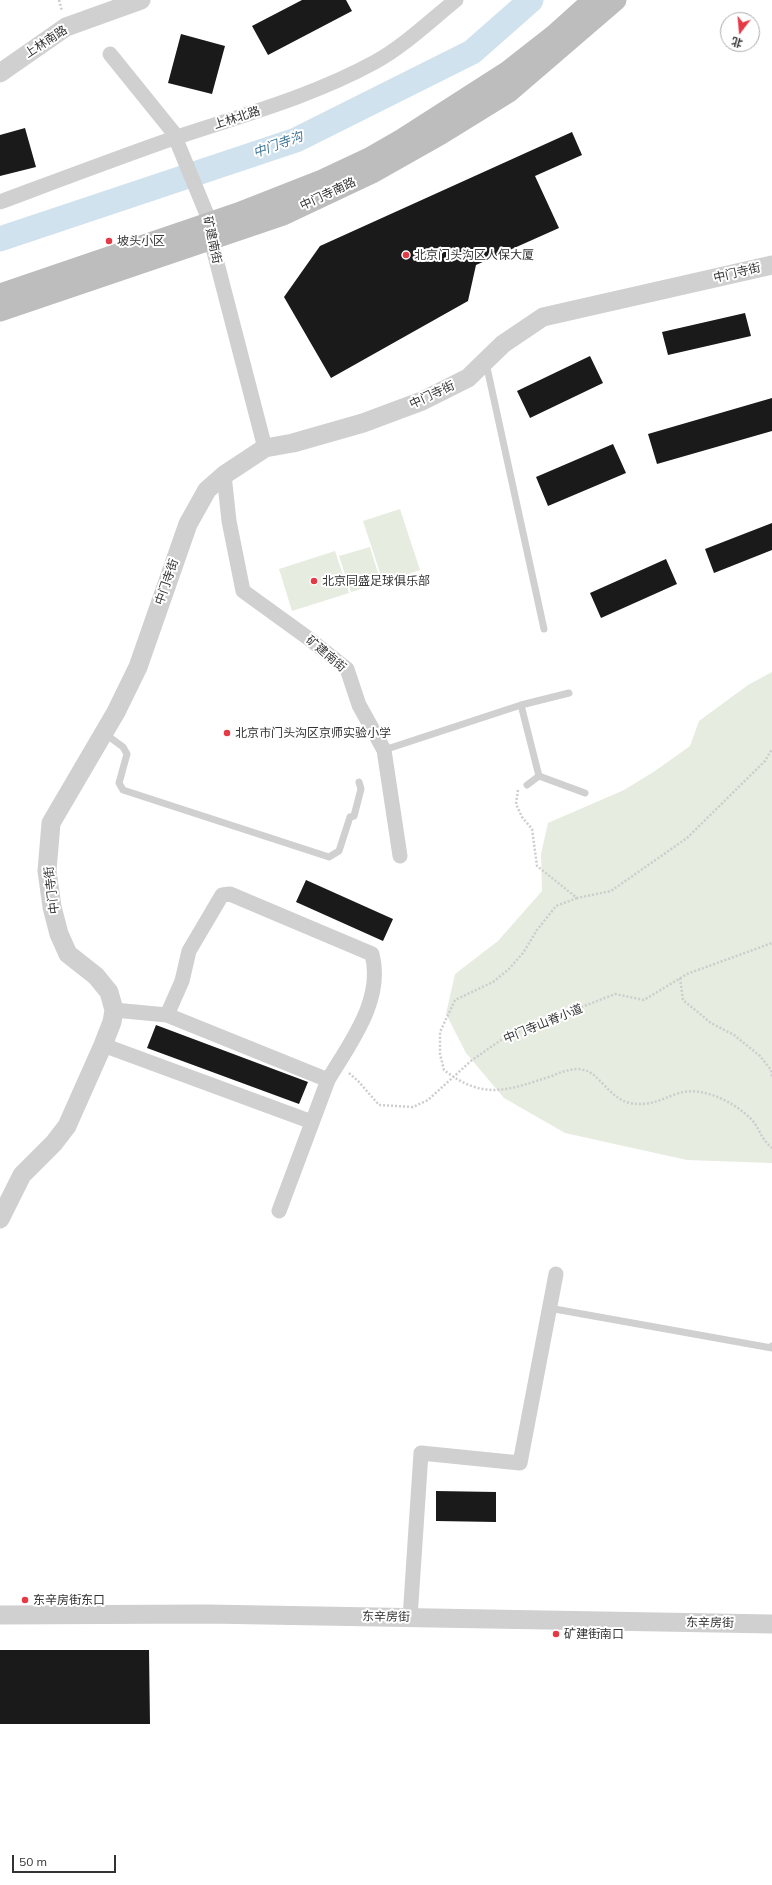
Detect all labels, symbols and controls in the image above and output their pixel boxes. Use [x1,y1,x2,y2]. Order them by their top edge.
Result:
north arrow [720,12,760,52]
street label: 上林南路 [22,23,70,61]
text: 北 [730,34,744,51]
street label: 上林北路 [212,104,262,132]
water label: 中门寺沟 [251,129,305,161]
street label: 中门寺南路 [298,175,358,213]
street label: 矿建南街 [200,215,224,265]
place label: 坡头小区 [117,234,165,248]
marker: 坡头小区 [104,236,114,246]
place label: 北京门头沟区人保大厦 [414,248,534,262]
marker: 北京门头沟区人保大厦 [401,250,411,260]
street label: 中门寺街 [712,261,762,285]
street label: 中门寺街 [407,378,457,412]
street label: 中门寺街 [152,557,182,607]
place label: 北京同盛足球俱乐部 [322,574,430,588]
marker: 北京同盛足球俱乐部 [309,576,319,586]
street label: 矿建南街 [303,633,349,675]
place label: 北京市门头沟区京师实验小学 [235,726,391,740]
marker: 北京市门头沟区京师实验小学 [222,728,232,738]
street label: 中门寺街 [42,865,62,915]
street label: 中门寺山脊小道 [501,1002,585,1046]
place label: 东辛房街东口 [33,1593,105,1607]
marker: 东辛房街东口 [20,1595,30,1605]
street label: 东辛房街 [362,1609,410,1625]
street label: 东辛房街 [686,1615,734,1631]
place label: 矿建街南口 [564,1627,624,1641]
marker: 矿建街南口 [551,1629,561,1639]
scale bar [14,1847,118,1873]
text: 50 m [19,1854,47,1869]

